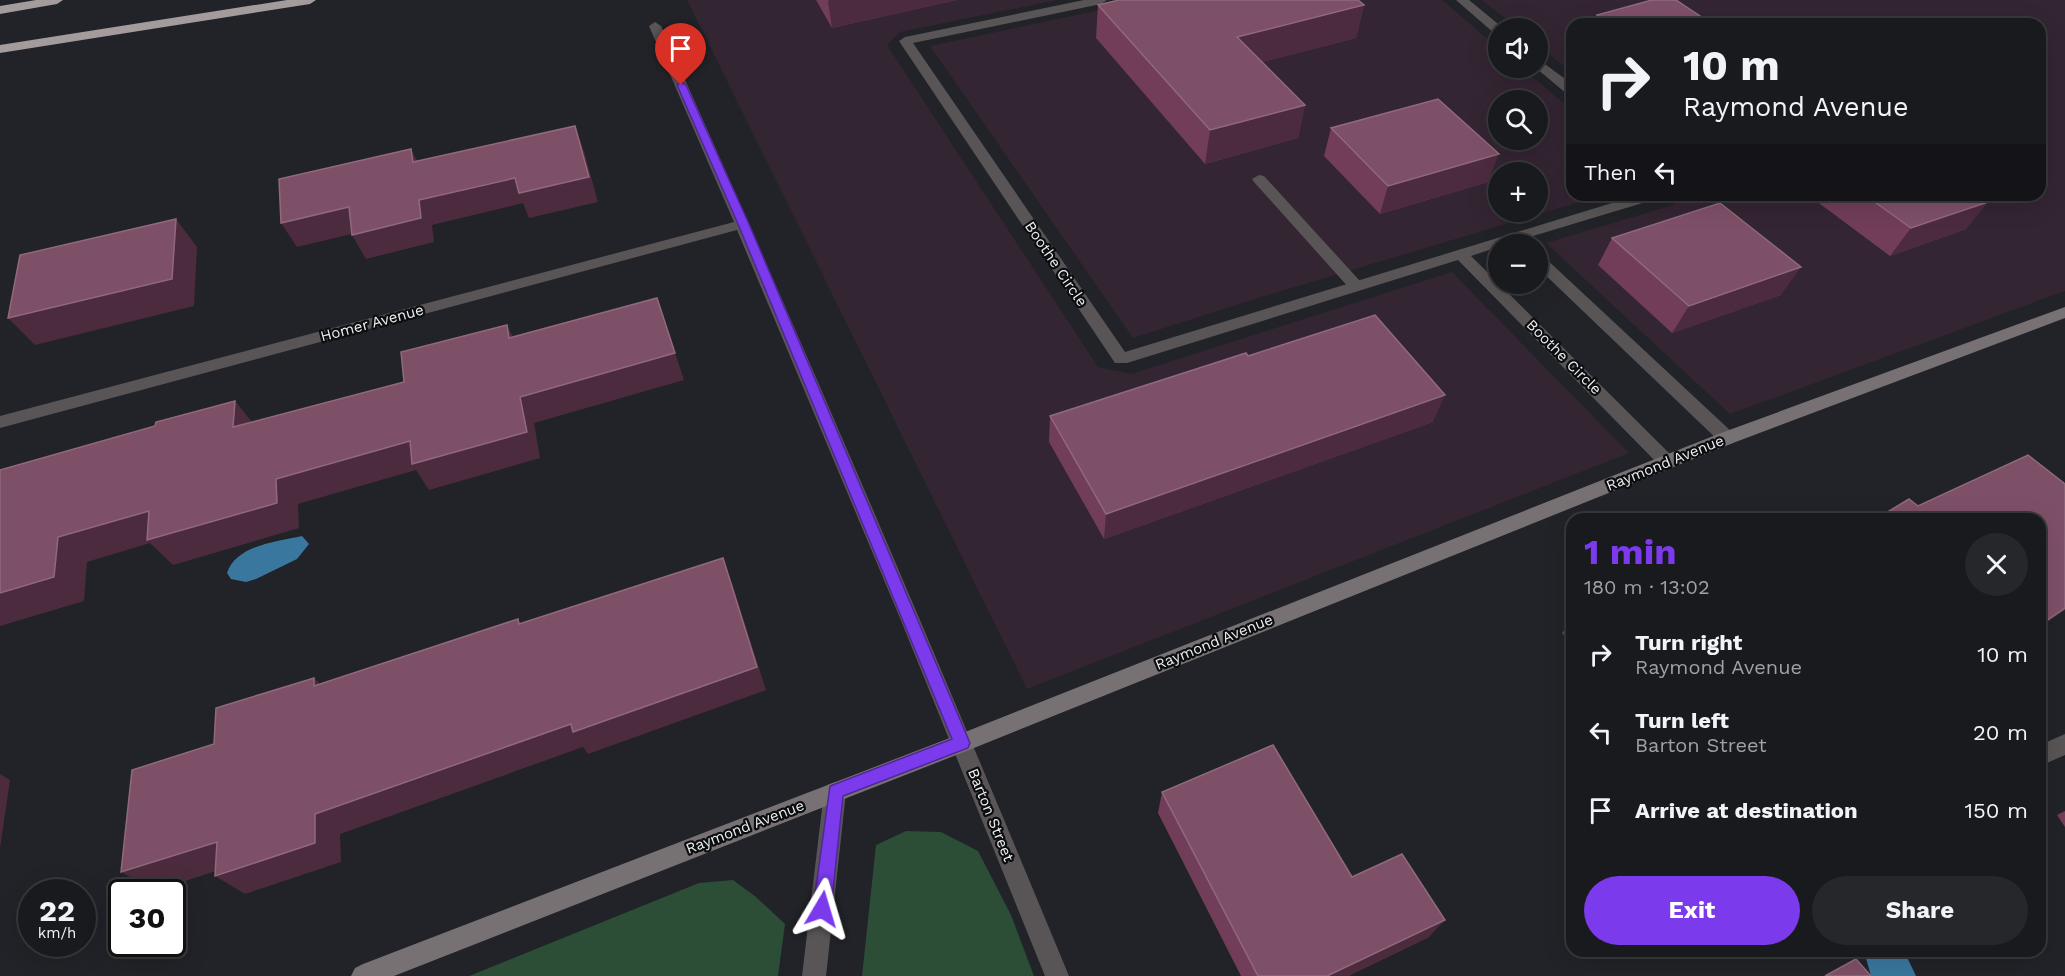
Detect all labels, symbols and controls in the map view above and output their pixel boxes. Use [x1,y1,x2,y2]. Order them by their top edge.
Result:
map controls [1488,18,1548,294]
button: sound [1488,18,1548,78]
pin [655,23,706,85]
icon: arrive [664,32,697,65]
text: 10 m [1683,41,1780,90]
icon: right [1584,42,1662,120]
button: search [1488,90,1548,150]
text: Raymond Avenue [1683,91,1909,123]
icon: left [1649,156,1682,189]
text: Then [1584,160,1637,185]
button: + [1488,162,1548,222]
street label: Boothe Circle [1021,218,1091,310]
button: − [1488,234,1548,294]
street label: Homer Avenue [318,301,426,345]
street label: Boothe Circle [1523,316,1605,398]
street label: Raymond Avenue [1604,431,1726,495]
text: 1 min [1584,531,1676,573]
button: close [1965,533,2028,596]
text: 180 m · 13:02 [1584,575,1710,599]
street label: Raymond Avenue [1153,610,1275,674]
text: Turn right [1635,630,1742,655]
icon: right [1584,638,1617,671]
text: 10 m [1977,642,2028,667]
text: Raymond Avenue [1635,655,1802,679]
text: Turn left [1635,708,1729,733]
icon: left [1584,716,1617,749]
text: 20 m [1973,720,2028,745]
text: Barton Street [1635,733,1767,757]
street label: Barton Street [964,766,1018,865]
icon: arrive [1584,794,1617,827]
street label: Raymond Avenue [683,796,807,858]
text: Arrive at destination [1635,798,1858,823]
text: 150 m [1964,798,2028,823]
button: Exit [1584,876,1800,945]
button: Share [1812,876,2028,945]
position arrow [790,877,854,941]
speed limit sign: 30 [108,879,186,957]
text: 22 [39,893,75,928]
text: km/h [38,924,76,942]

